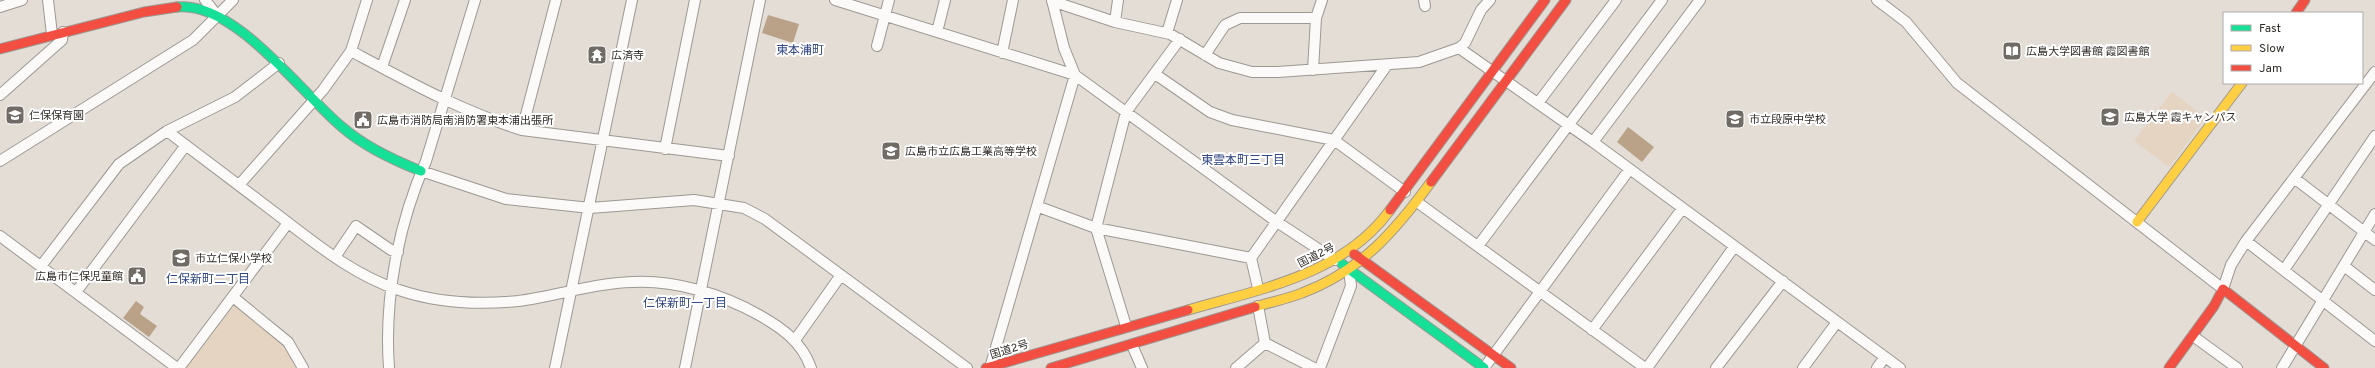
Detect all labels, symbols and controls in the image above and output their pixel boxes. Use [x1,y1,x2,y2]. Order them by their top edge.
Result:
legend [2223,12,2363,84]
text: Fast [2259,21,2281,37]
library icon: 広島大学図書館 霞図書館 [2001,40,2023,62]
text: Slow [2259,41,2285,57]
district label: 東本浦町 [776,43,824,59]
temple icon: 広済寺 [586,44,608,66]
place label: 広島大学図書館 霞図書館 [2026,45,2150,59]
place label: 広済寺 [611,49,644,63]
text: Jam [2259,61,2282,77]
school or university icon: 仁保保育園 [4,104,26,126]
school or university icon: 広島大学 霞キャンパス [2099,106,2121,128]
school or university icon: 市立段原中学校 [1724,108,1746,130]
place label: 仁保保育園 [29,109,84,123]
public building icon: 広島市消防局南消防署東本浦出張所 [352,109,374,131]
place label: 広島大学 霞キャンパス [2124,111,2237,125]
place label: 市立段原中学校 [1749,113,1826,127]
place label: 広島市消防局南消防署東本浦出張所 [377,114,554,128]
school or university icon: 広島市立広島工業高等学校 [880,140,902,162]
place label: 広島市立広島工業高等学校 [905,145,1037,159]
district label: 東雲本町三丁目 [1201,153,1285,169]
street label: 国道2号 [1296,241,1337,271]
school or university icon: 市立仁保小学校 [170,247,192,269]
place label: 市立仁保小学校 [195,252,272,266]
public building icon: 広島市仁保児童館 [126,265,148,287]
place label: 広島市仁保児童館 [35,270,123,284]
district label: 仁保新町二丁目 [166,272,250,288]
district label: 仁保新町一丁目 [643,296,727,312]
street label: 国道2号 [988,337,1030,362]

